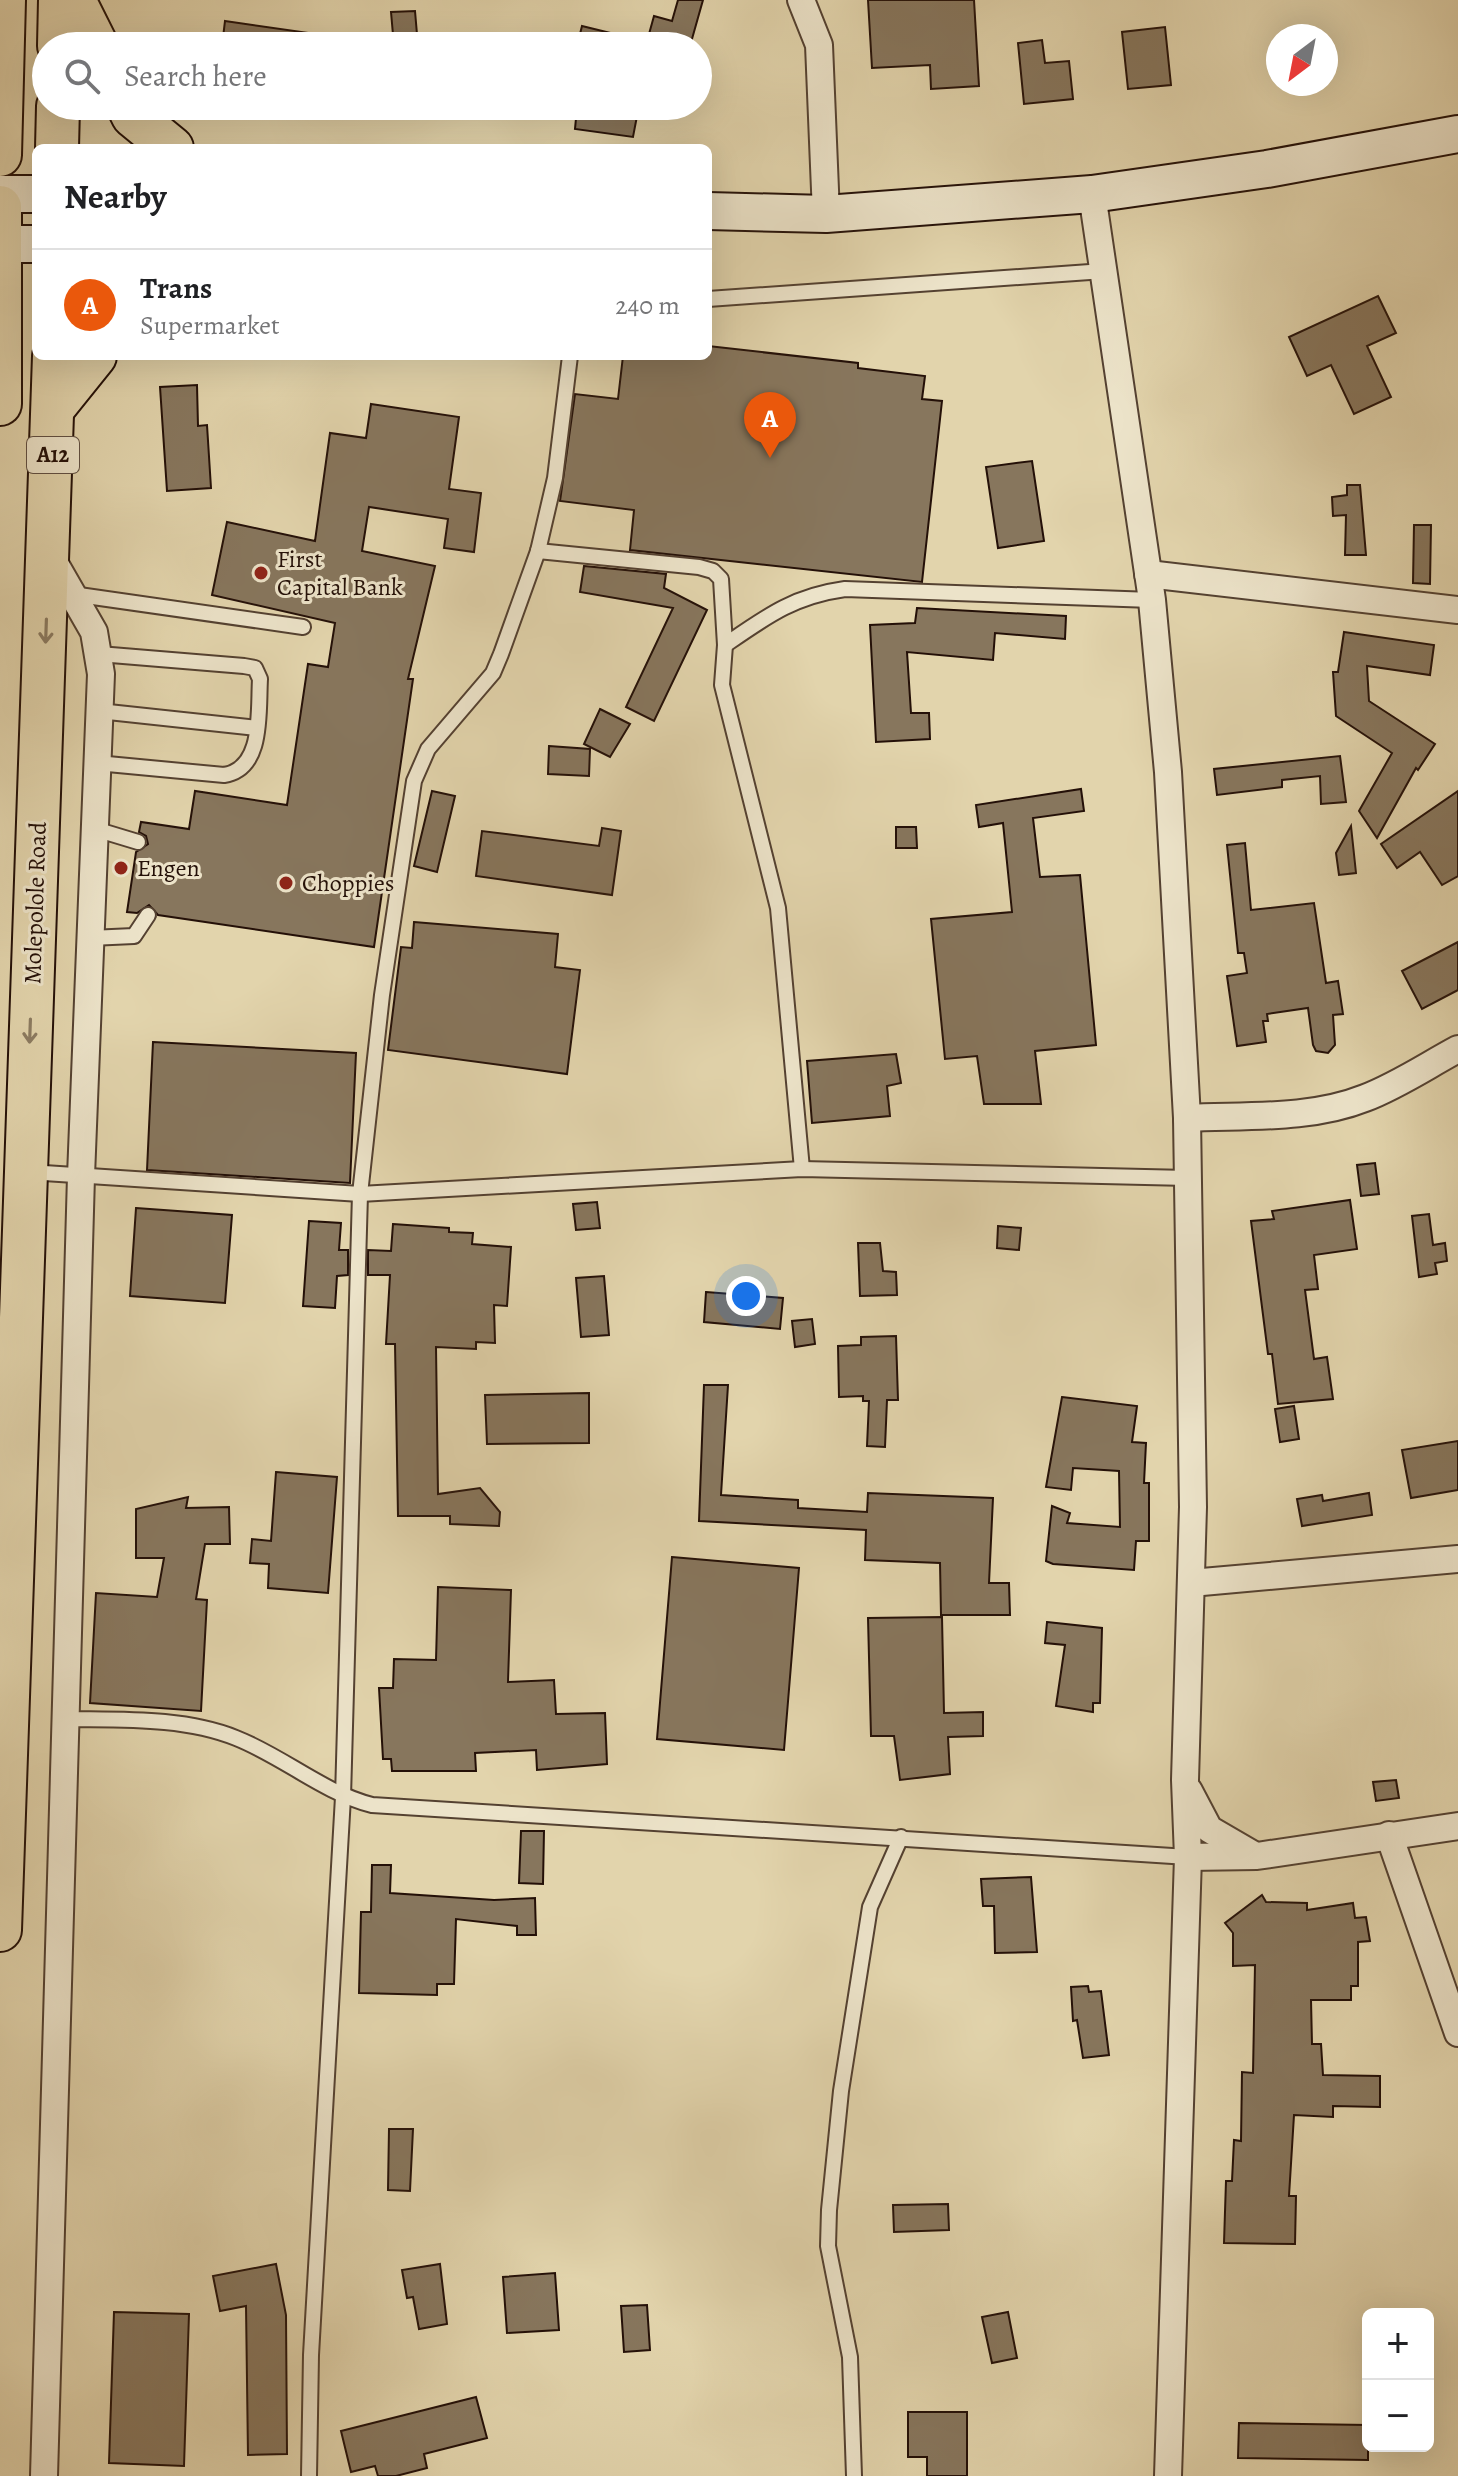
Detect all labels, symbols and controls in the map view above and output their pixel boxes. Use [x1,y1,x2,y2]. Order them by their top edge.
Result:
north arrow [1266,24,1338,96]
search box [32,32,712,120]
icon: search [60,54,104,98]
text: Search here [124,56,267,96]
text: Nearby [64,173,167,220]
text: Trans [140,268,212,308]
text: A [82,288,98,323]
text: 240 m [615,288,680,323]
text: Supermarket [140,308,280,343]
pin: A [744,392,796,458]
road number: A12 [27,437,79,473]
place label: First Capital Bank [277,543,403,603]
marker: First Capital Bank [252,564,270,582]
one-way arrow [38,617,53,644]
street label: Molepolole Road [16,821,54,985]
place label: Engen [137,852,200,884]
marker: Engen [112,859,130,877]
place label: Choppies [302,867,394,899]
marker: Choppies [277,874,295,892]
one-way arrow [23,1017,38,1044]
your location [726,1276,766,1316]
map controls [1362,2308,1434,2452]
button: + [1362,2308,1434,2380]
button: − [1362,2380,1434,2452]

